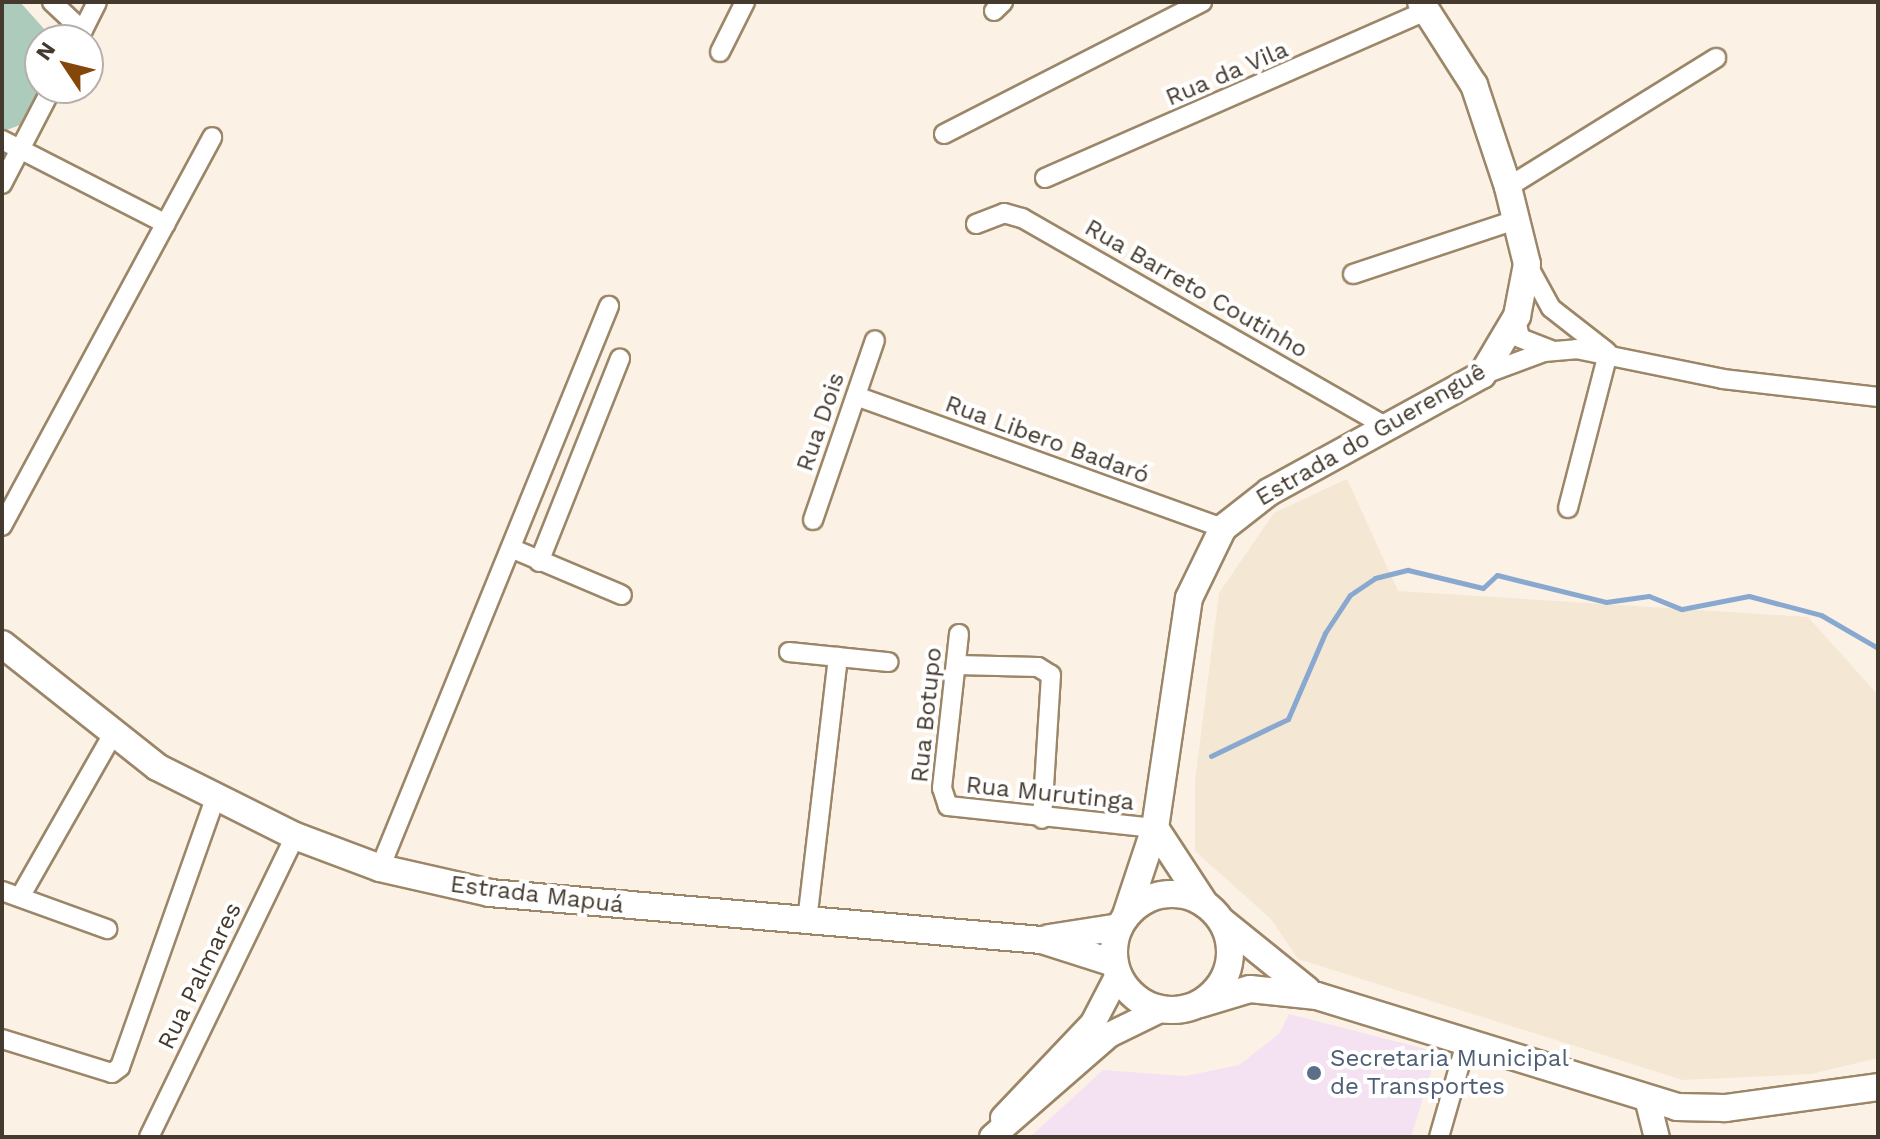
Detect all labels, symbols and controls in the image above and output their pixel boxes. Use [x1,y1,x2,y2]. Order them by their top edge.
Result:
north arrow [24,24,104,104]
street label: Rua da Vila [1161,35,1293,113]
text: N [31,37,60,65]
street label: Rua Barreto Coutinho [1079,213,1313,365]
street label: Estrada do Guerenguê [1251,357,1491,513]
street label: Rua Dois [791,369,851,475]
street label: Rua Libero Badaró [941,390,1153,490]
street label: Rua Botupo [906,646,948,784]
street label: Rua Murutinga [964,771,1136,817]
street label: Estrada Mapuá [448,870,626,920]
street label: Rua Palmares [152,898,248,1054]
place label: Secretaria Municipal de Transportes [1330,1045,1569,1101]
marker: Secretaria Municipal de Transportes [1305,1064,1323,1082]

